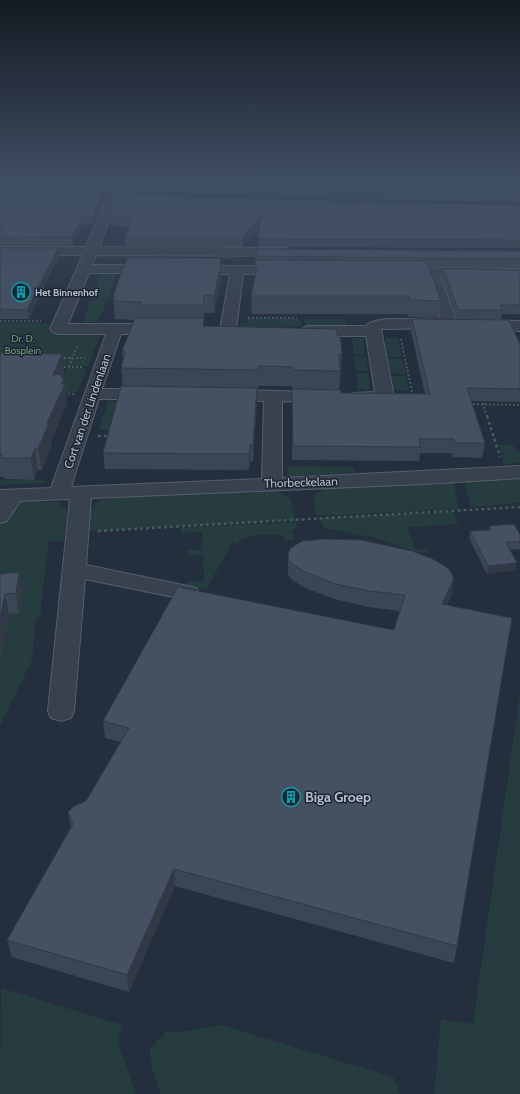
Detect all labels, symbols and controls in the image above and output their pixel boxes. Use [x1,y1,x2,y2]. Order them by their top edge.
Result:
building icon: Het Binnenhof [10,281,32,303]
place label: Het Binnenhof [35,286,98,299]
park label: Dr. D. Bosplein [5,332,42,357]
street label: Cort van der Lindenlaan [60,351,114,470]
street label: Thorbeckelaan [264,473,338,491]
building icon: Biga Groep [280,786,302,808]
place label: Biga Groep [305,788,371,806]

